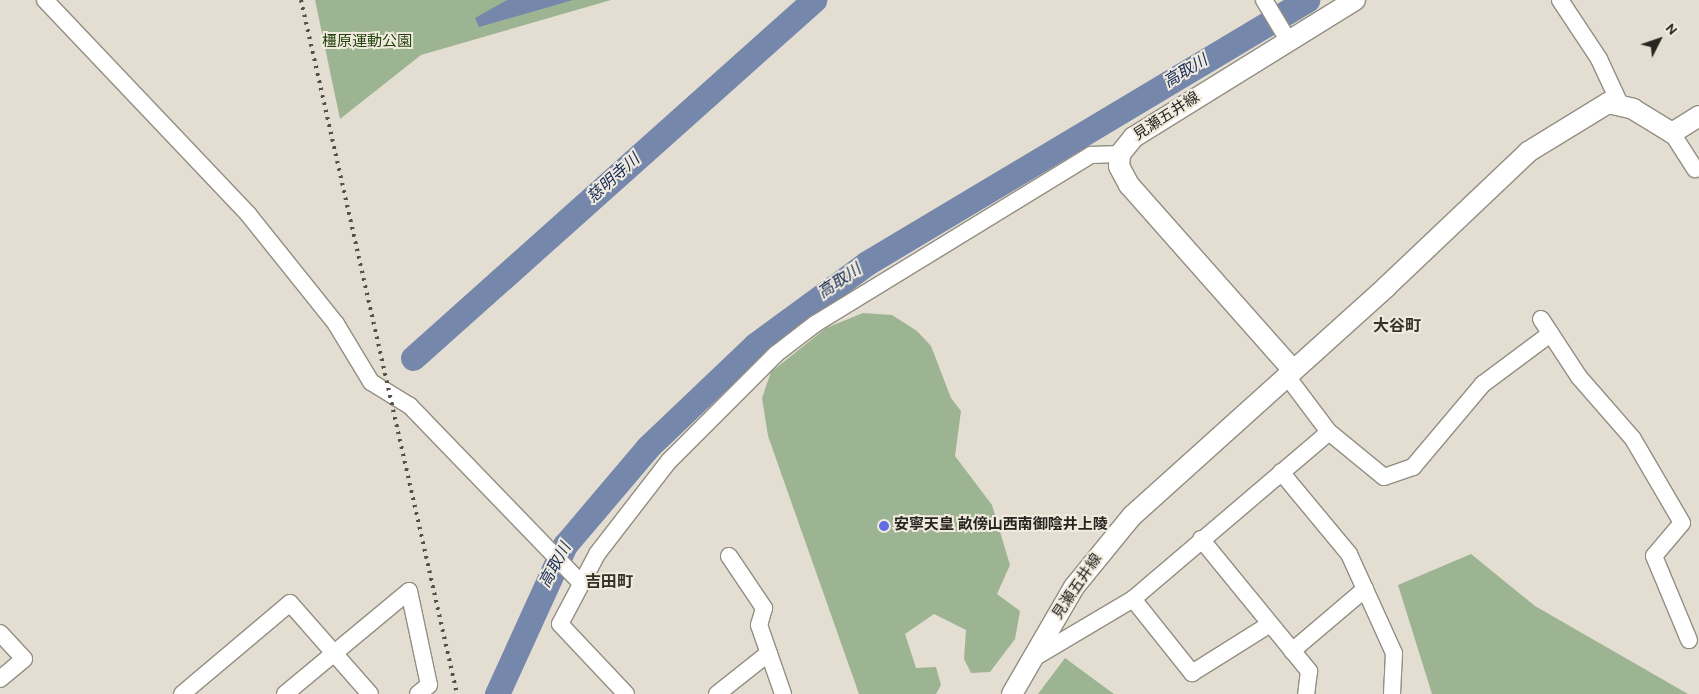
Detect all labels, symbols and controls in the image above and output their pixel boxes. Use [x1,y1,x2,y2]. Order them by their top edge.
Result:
north arrow [1634,15,1684,65]
text: N [1661,20,1680,39]
park label: 橿原運動公園 [322,34,412,52]
water label: 高取川 [1160,51,1212,93]
street label: 見瀬五井線 [1131,89,1203,145]
water label: 慈明寺川 [584,150,644,208]
water label: 高取川 [815,261,865,303]
district label: 大谷町 [1373,317,1421,337]
place label: 安寧天皇 畝傍山西南御陰井上陵 [894,517,1108,535]
marker: 安寧天皇 畝傍山西南御陰井上陵 [878,520,890,532]
water label: 高取川 [536,540,576,592]
street label: 見瀬五井線 [1050,551,1106,623]
district label: 吉田町 [585,573,633,593]

